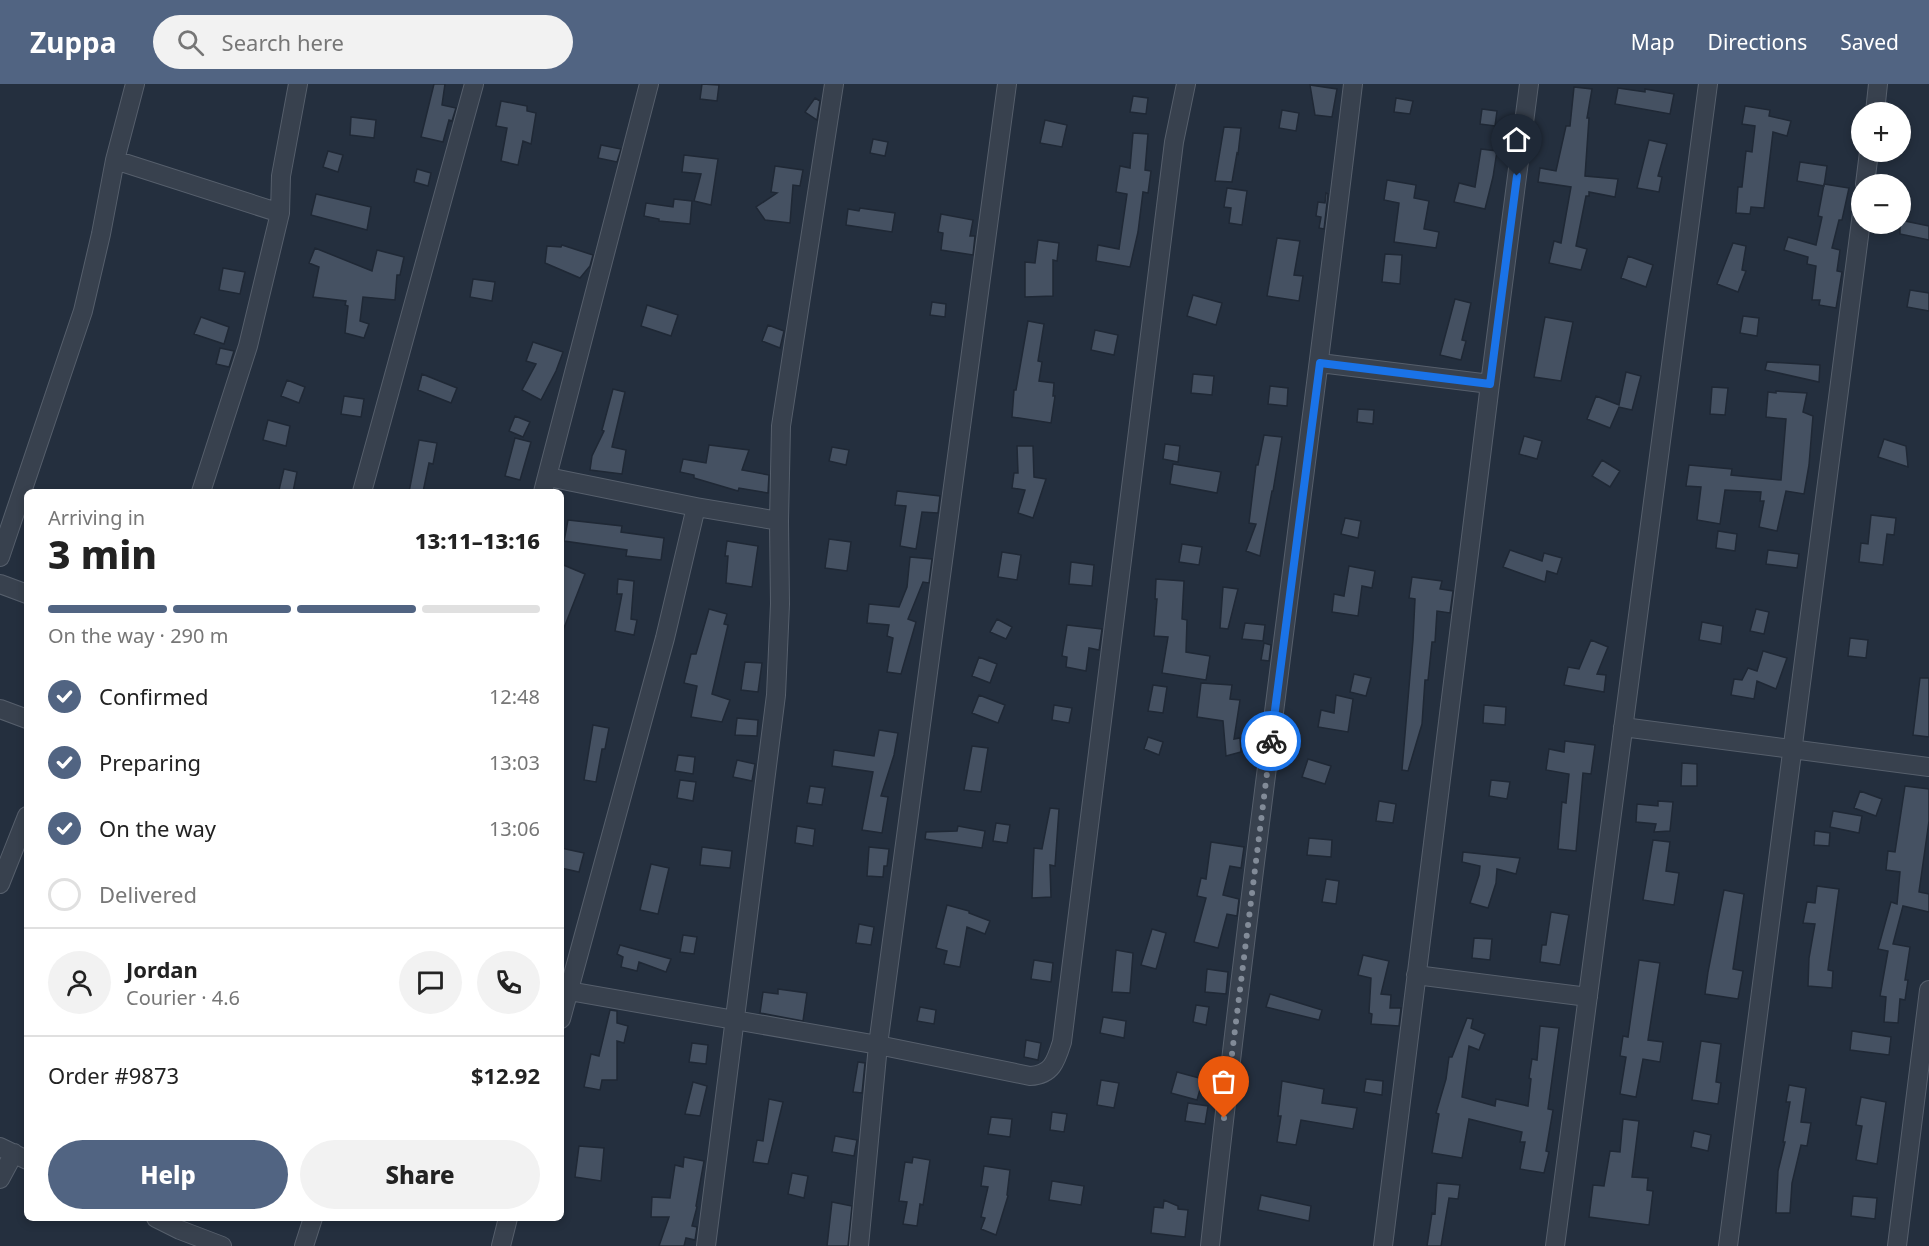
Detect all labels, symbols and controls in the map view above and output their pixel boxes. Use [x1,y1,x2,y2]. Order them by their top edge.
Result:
search box [153,15,573,69]
text: Zuppa [30,23,117,61]
icon: search [174,26,207,59]
text: Search here [222,27,344,57]
text: Map [1631,28,1675,56]
text: Directions [1708,28,1807,56]
text: Saved [1840,28,1899,56]
map controls [1851,102,1911,234]
button: + [1851,102,1911,162]
pin [1491,114,1542,176]
icon: home [1500,123,1533,156]
button: − [1851,174,1911,234]
text: Arriving in [48,504,145,531]
text: 13:11–13:16 [415,525,540,555]
text: 3 min [48,527,157,580]
text: On the way · 290 m [48,622,228,649]
icon: check [48,680,81,713]
text: Confirmed [99,681,209,711]
text: 12:48 [489,683,540,710]
courier [1241,711,1301,771]
icon: bike [1255,725,1288,758]
icon: check [48,746,81,779]
text: Preparing [99,747,201,777]
text: 13:03 [489,749,540,776]
icon: check [48,812,81,845]
text: On the way [99,813,216,843]
text: 13:06 [489,815,540,842]
text: Delivered [99,879,197,909]
button: person [48,951,111,1014]
button: chat [399,951,462,1014]
button: phone [477,951,540,1014]
text: Jordan [126,954,198,984]
text: Courier · 4.6 [126,984,240,1011]
pin [1198,1056,1249,1118]
text: Order #9873 [48,1060,179,1090]
text: $12.92 [471,1060,540,1090]
icon: bag [1207,1065,1240,1098]
button: Help [48,1140,288,1209]
button: Share [300,1140,540,1209]

